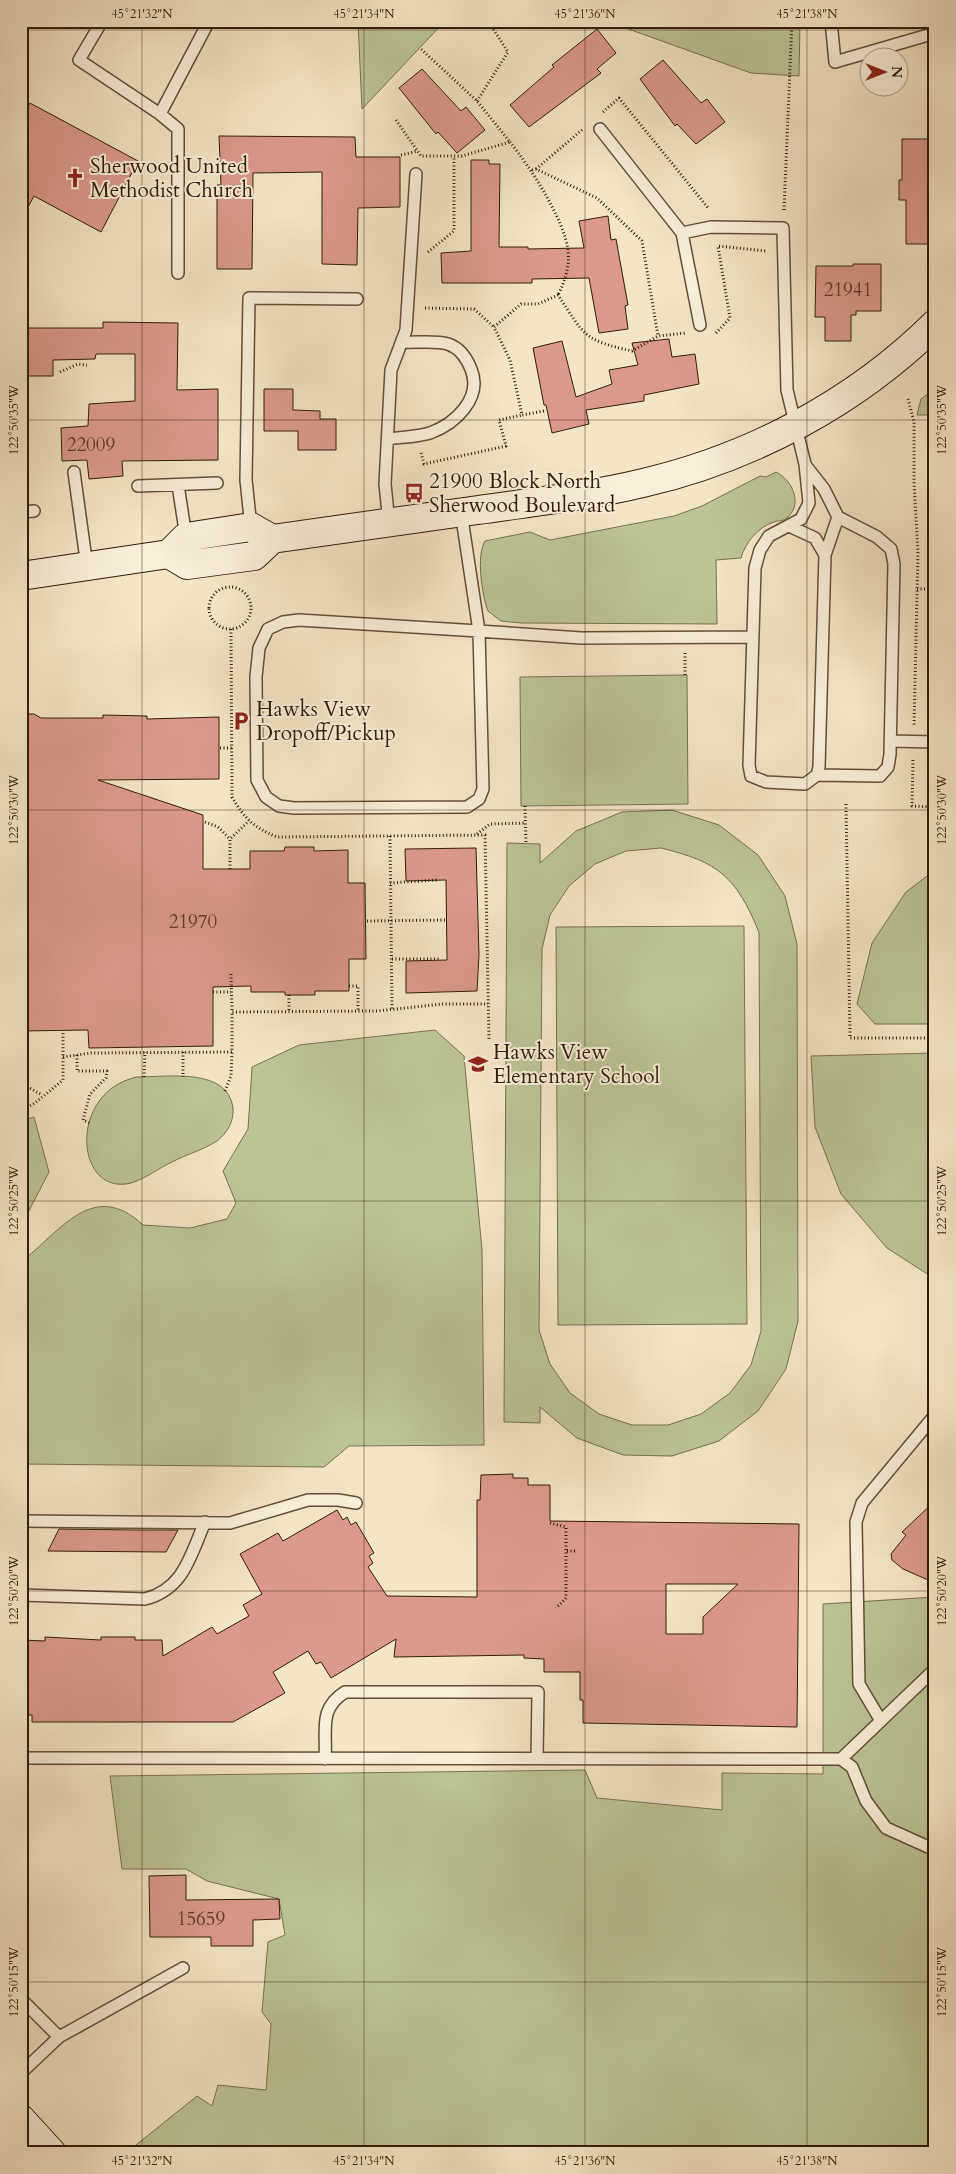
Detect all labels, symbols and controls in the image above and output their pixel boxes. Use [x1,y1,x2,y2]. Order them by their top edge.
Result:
text: 45°21'32"N [112,6,173,22]
text: 45°21'34"N [334,6,395,22]
text: 45°21'36"N [555,6,616,22]
text: 45°21'38"N [777,6,838,22]
north arrow [858,48,908,98]
text: N [887,66,906,78]
place label: Sherwood United Methodist Church [90,152,254,205]
church icon: Sherwood United Methodist Church [64,167,86,189]
house number: 21941 [824,277,872,303]
text: 122°50'35"W [6,384,22,455]
text: 122°50'35"W [934,384,950,455]
house number: 22009 [67,432,116,458]
place label: 21900 Block North Sherwood Boulevard [429,467,615,520]
bus stop icon: 21900 Block North Sherwood Boulevard [403,482,425,504]
place label: Hawks View Dropoff/Pickup [256,695,396,748]
parking icon: Hawks View Dropoff/Pickup [230,710,252,732]
text: 122°50'30"W [6,774,22,845]
text: 122°50'30"W [934,774,950,845]
house number: 21970 [169,909,218,935]
place label: Hawks View Elementary School [493,1038,660,1091]
school or university icon: Hawks View Elementary School [467,1053,489,1075]
text: 122°50'25"W [6,1165,22,1236]
text: 122°50'25"W [934,1165,950,1236]
text: 122°50'20"W [6,1555,22,1626]
text: 122°50'20"W [934,1555,950,1626]
house number: 15659 [177,1906,226,1932]
text: 122°50'15"W [6,1946,22,2017]
text: 122°50'15"W [934,1946,950,2017]
text: 45°21'32"N [112,2153,173,2169]
text: 45°21'34"N [334,2153,395,2169]
text: 45°21'36"N [555,2153,616,2169]
text: 45°21'38"N [777,2153,838,2169]

